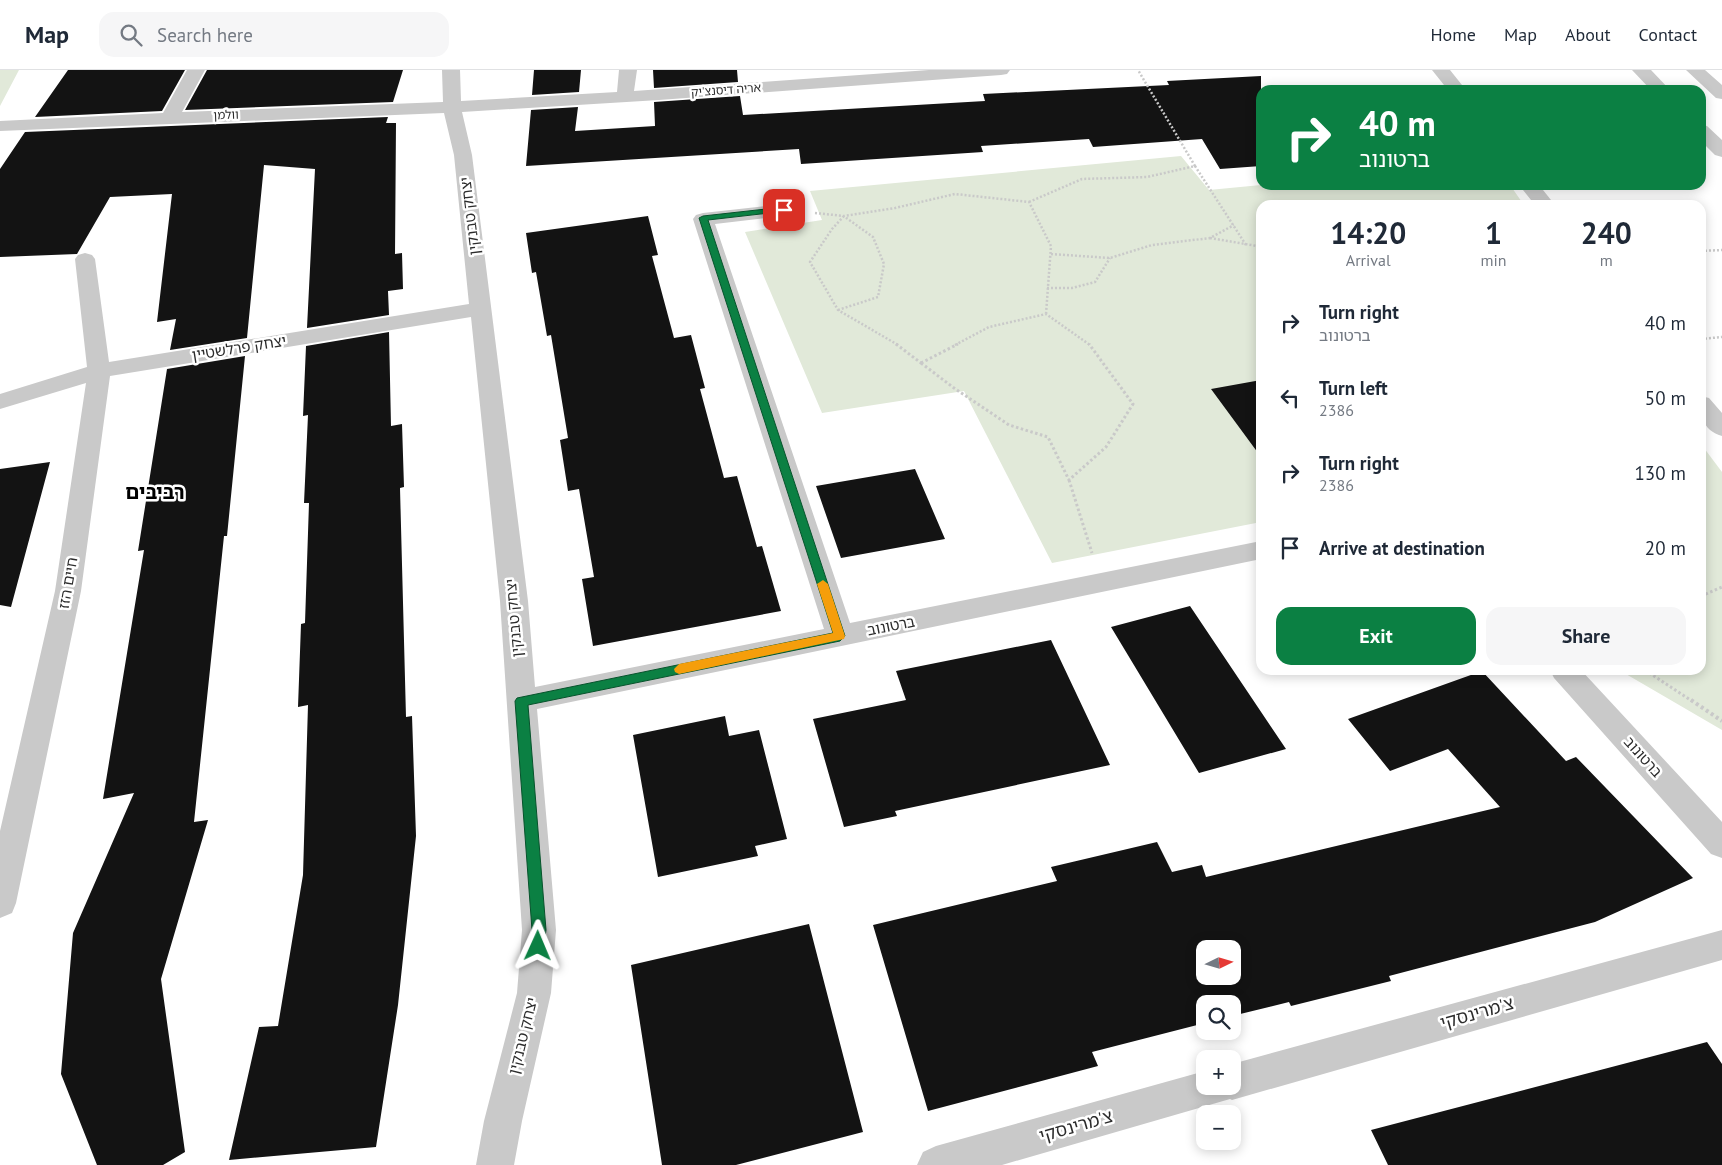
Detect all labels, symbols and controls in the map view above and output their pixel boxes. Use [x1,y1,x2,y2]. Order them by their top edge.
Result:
search box [99,12,449,57]
text: Map [25,19,69,50]
icon: search [117,21,145,49]
text: Search here [157,23,253,47]
text: Home [1430,23,1476,46]
text: Map [1504,23,1537,46]
text: About [1565,23,1611,46]
text: Contact [1639,23,1697,46]
street label: אריה דיסנצ'יק [690,80,762,99]
text: 40 m [1359,100,1436,146]
icon: right [1276,105,1341,170]
street label: וולמן [213,107,239,122]
text: ברטונוב [1359,145,1430,173]
street label: יצחק טבנקין [455,176,484,256]
pin [763,189,805,231]
icon: arrive [770,196,798,224]
text: 14:20 [1330,213,1406,252]
text: 1 [1485,213,1502,252]
text: 240 [1581,213,1632,252]
text: Arrival [1346,250,1391,270]
text: min [1481,250,1507,270]
text: m [1600,250,1613,270]
text: Turn right [1319,300,1399,324]
icon: right [1276,309,1304,337]
text: 40 m [1645,311,1686,335]
text: ברטונוב [1319,325,1371,345]
street label: יצחק פרלשטיין [190,331,287,364]
text: Turn left [1319,376,1388,400]
icon: left [1276,384,1304,412]
text: 50 m [1645,386,1686,410]
text: 2386 [1319,400,1354,420]
text: Turn right [1319,451,1399,475]
icon: right [1276,459,1304,487]
text: 130 m [1634,461,1686,485]
text: 2386 [1319,475,1354,495]
district label: רביבים [125,479,185,505]
icon: arrive [1276,534,1304,562]
text: Arrive at destination [1319,536,1485,560]
text: 20 m [1645,536,1686,560]
street label: חיים הזז [54,556,81,610]
street label: יצחק טבנקין [501,578,526,658]
button: Exit [1276,607,1476,665]
button: Share [1486,607,1686,665]
street label: ברטונוב [865,611,917,639]
street label: ברטונוב [1620,732,1667,781]
position arrow [511,919,563,971]
north arrow [1196,940,1241,985]
map controls [1196,940,1241,1150]
street label: צ'מרינסקי [1437,991,1516,1034]
street label: יצחק טבנקין [504,995,541,1076]
button: search [1196,995,1241,1040]
button: + [1196,1050,1241,1095]
street label: צ'מרינסקי [1036,1104,1115,1147]
button: − [1196,1105,1241,1150]

